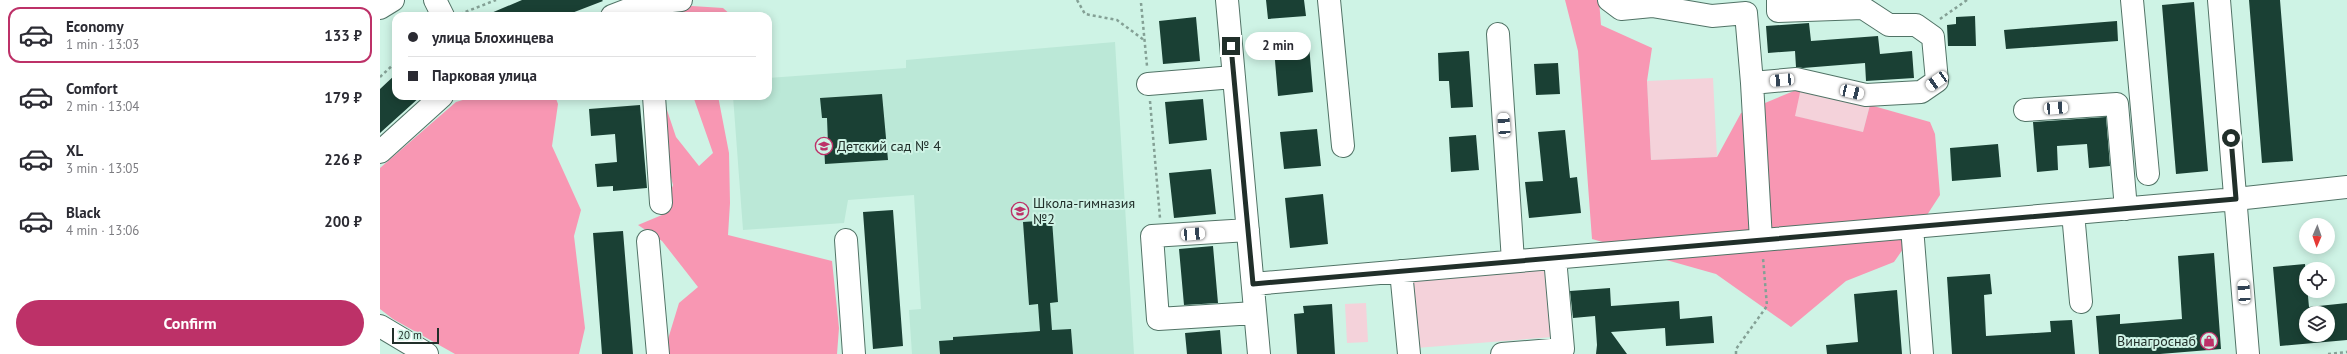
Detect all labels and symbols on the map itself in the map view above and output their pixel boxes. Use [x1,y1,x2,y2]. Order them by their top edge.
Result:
callout: 2 min [1245,32,1311,60]
route end [1222,37,1240,55]
car [1924,69,1950,93]
car [1770,73,1794,87]
car [1839,83,1865,101]
car [2044,101,2068,115]
car [1497,113,1511,137]
route start [2222,129,2240,147]
school or university icon: Детский сад № 4 [814,136,834,156]
place label: Детский сад № 4 [837,137,941,155]
place label: Школа-гимназия №2 [1033,194,1135,228]
school or university icon: Школа-гимназия №2 [1010,201,1030,221]
north arrow [2299,218,2335,254]
car [1181,227,1205,241]
car [2237,280,2251,304]
scale bar [392,326,439,345]
shop icon: Винагроснаб [2199,331,2219,351]
place label: Винагроснаб [2117,332,2196,350]

